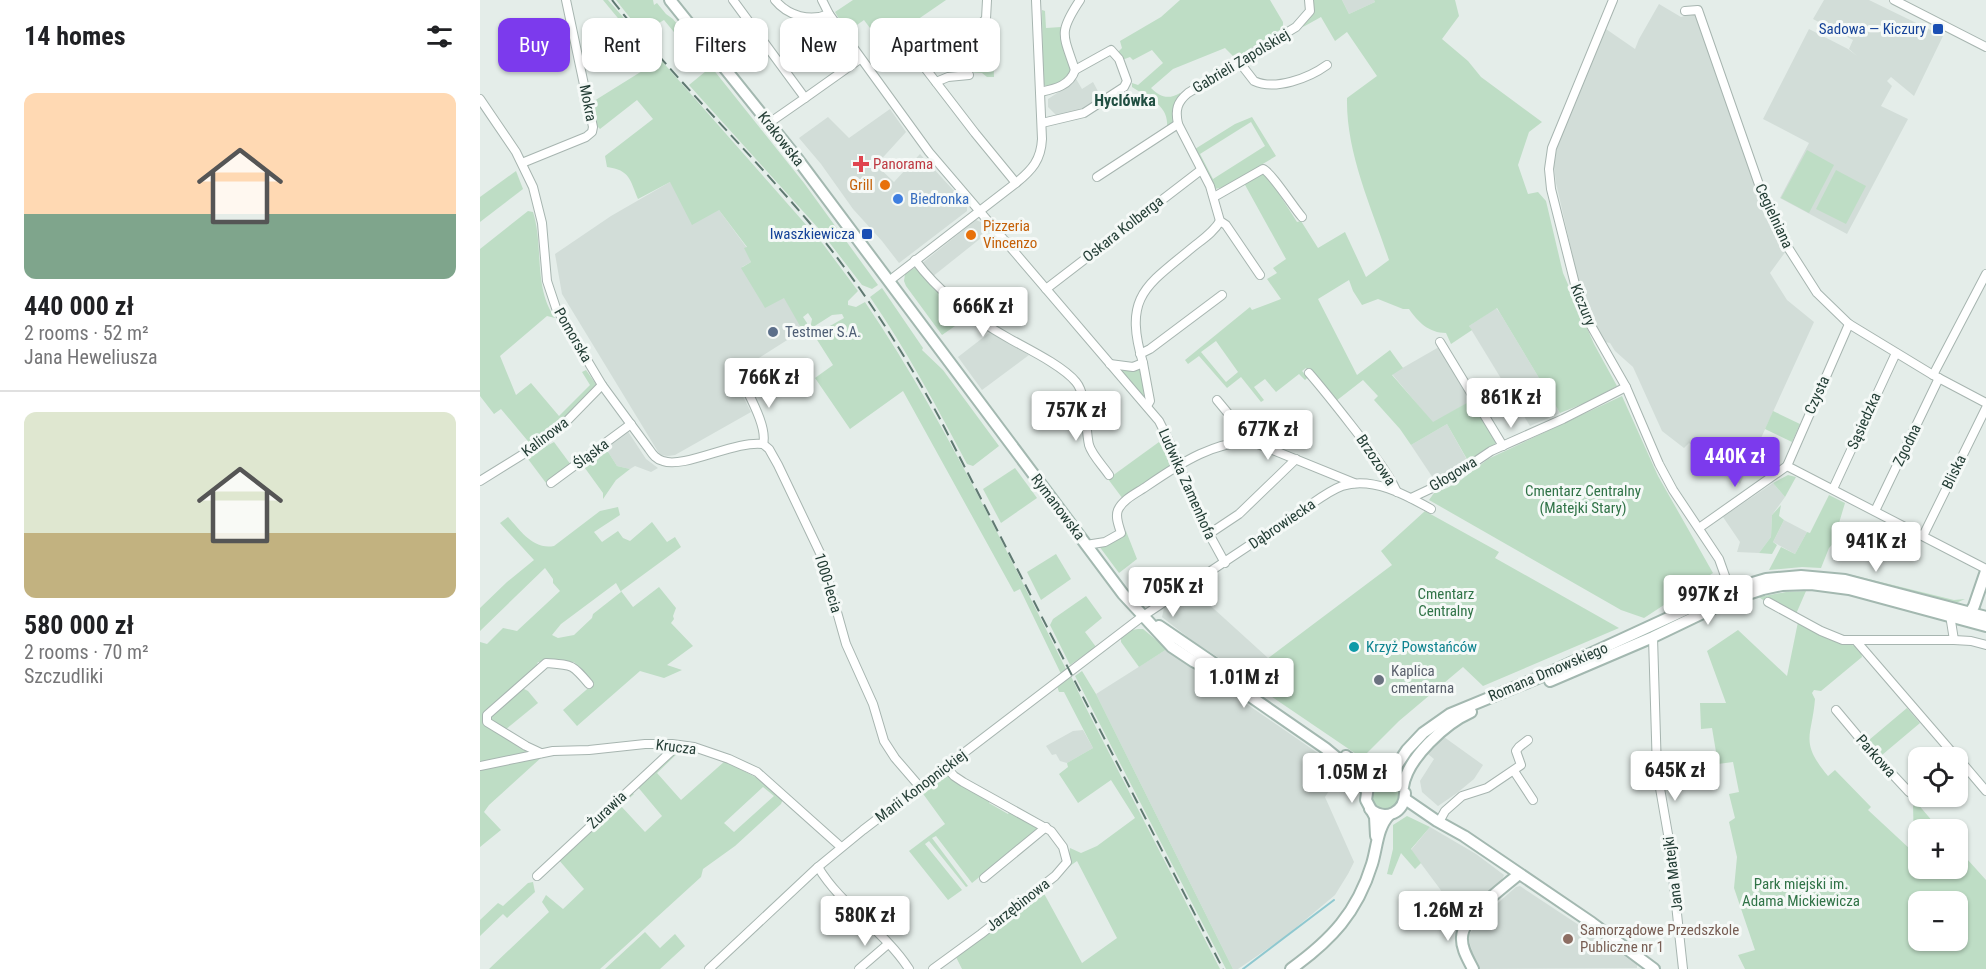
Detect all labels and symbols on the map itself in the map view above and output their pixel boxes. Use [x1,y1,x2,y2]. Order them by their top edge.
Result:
place label: Sadowa — Kiczury [1819,20,1926,38]
marker: Sadowa — Kiczury [1931,22,1945,36]
street label: Gabrieli Zapolskiej [1189,25,1293,97]
street label: Mokra [576,83,600,123]
district label: Hyclówka [1094,91,1156,110]
street label: Krakowska [754,108,808,170]
place label: Panorama [873,155,933,173]
marker: Panorama [854,157,868,171]
place label: Grill [849,176,873,194]
marker: Grill [878,178,892,192]
street label: Cegielniana [1751,181,1797,251]
place label: Biedronka [910,190,969,208]
marker: Biedronka [891,192,905,206]
street label: Oskara Kolberga [1079,192,1167,266]
place label: Pizzeria Vincenzo [983,217,1037,252]
place label: Iwaszkiewicza [770,225,855,243]
marker: Iwaszkiewicza [860,227,874,241]
marker: Pizzeria Vincenzo [964,228,978,242]
street label: Kiczury [1567,282,1599,328]
pin: 666K zł [928,287,1038,338]
street label: Pomorska [550,305,596,365]
place label: Testmer S.A. [785,323,861,341]
marker: Testmer S.A. [766,325,780,339]
pin: 766K zł [714,358,824,409]
street label: Czysta [1801,373,1833,417]
pin: 861K zł [1456,378,1566,429]
street label: Sąsiedzka [1844,390,1884,452]
pin: 757K zł [1021,391,1131,442]
pin: 677K zł [1213,410,1323,461]
street label: Kalinowa [518,414,572,460]
street label: Zgodna [1889,421,1925,469]
street label: Ludwika Zamenhofa [1154,426,1220,542]
street label: Brzozowa [1352,431,1400,489]
street label: Śląska [570,435,612,473]
pin: 440K zł [1680,437,1790,488]
street label: Bliska [1938,452,1970,492]
street label: Głogowa [1426,453,1480,495]
street label: Rymanowska [1027,470,1089,544]
park label: Cmentarz Centralny (Matejki Stary) [1525,482,1641,517]
street label: Dąbrowiecka [1245,495,1319,553]
pin: 941K zł [1821,522,1931,573]
street label: 1000-lecia [810,551,846,615]
pin: 705K zł [1118,567,1228,618]
pin: 997K zł [1653,575,1763,626]
park label: Cmentarz Centralny [1418,585,1474,620]
place label: Krzyż Powstańców [1366,638,1477,656]
street label: Romana Dmowskiego [1486,639,1610,705]
marker: Krzyż Powstańców [1347,640,1361,654]
pin: 1.01M zł [1182,658,1306,709]
place label: Kaplica cmentarna [1391,662,1454,697]
marker: Kaplica cmentarna [1372,673,1386,687]
street label: Parkowa [1852,731,1900,781]
street label: Krucza [655,736,697,758]
street label: Marii Konopnickiej [872,746,970,826]
pin: 645K zł [1620,751,1730,802]
pin: 1.05M zł [1290,753,1414,804]
street label: Żurawia [584,787,630,833]
street label: Jana Matejki [1659,835,1687,913]
street label: Jarzębinowa [983,875,1053,935]
park label: Park miejski im. Adama Mickiewicza [1742,875,1860,910]
pin: 1.26M zł [1386,891,1510,942]
pin: 580K zł [810,896,920,947]
place label: Samorządowe Przedszkole Publiczne nr 1 [1580,921,1739,956]
marker: Samorządowe Przedszkole Publiczne nr 1 [1561,932,1575,946]

